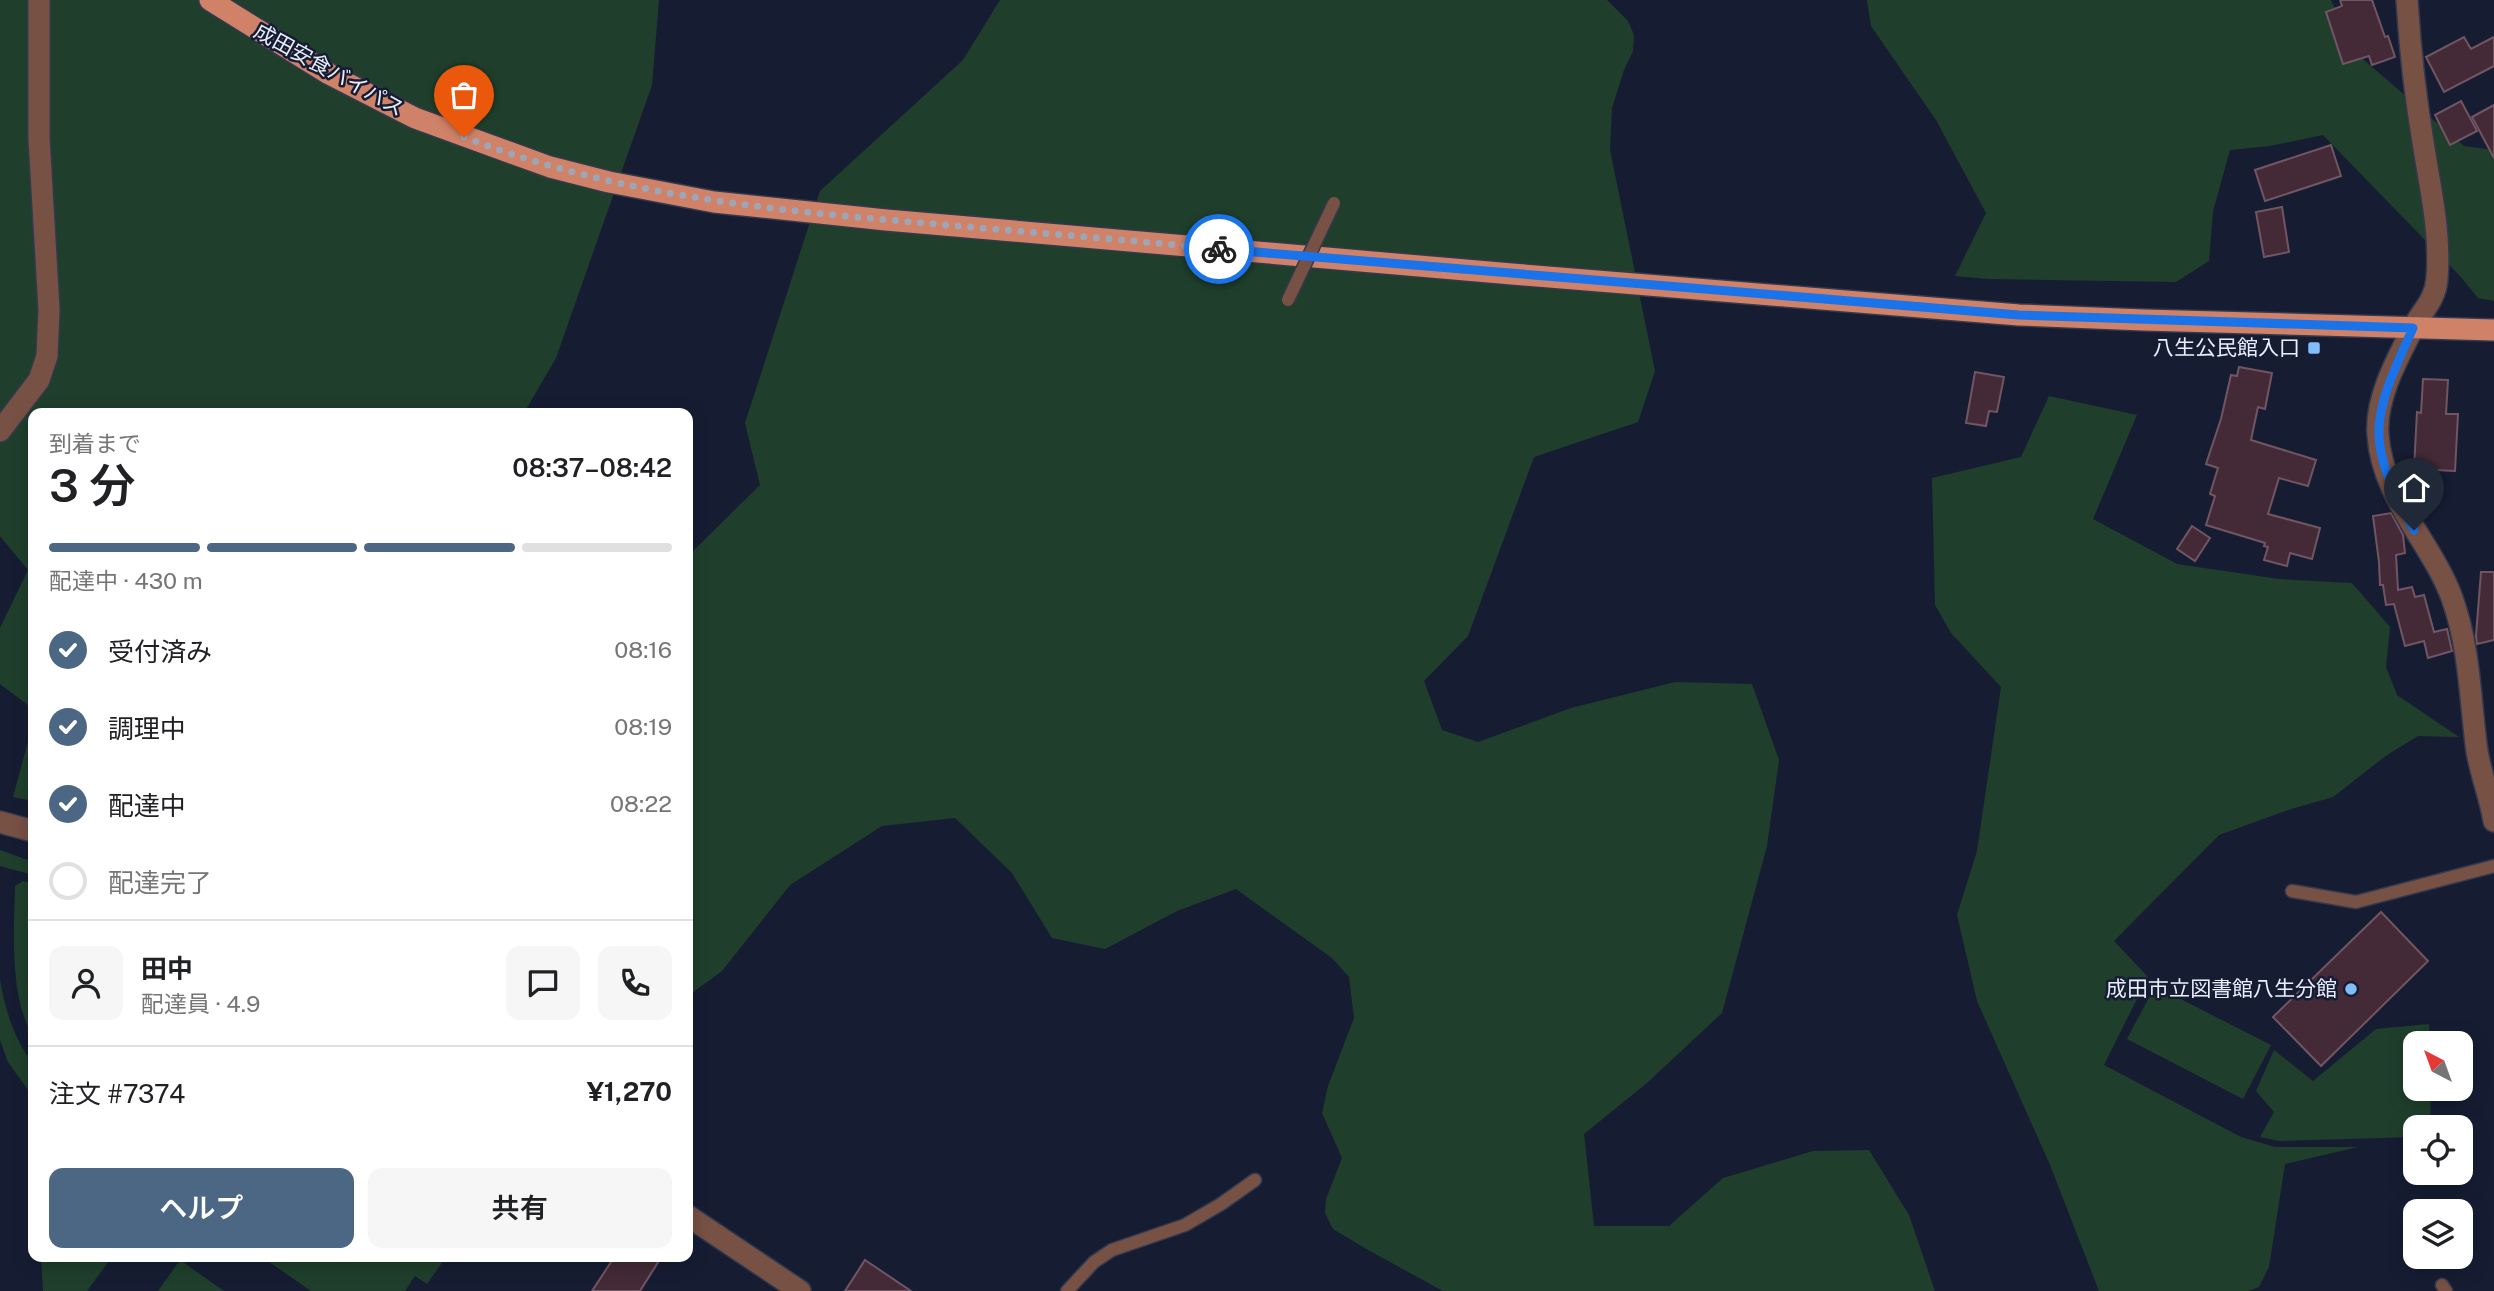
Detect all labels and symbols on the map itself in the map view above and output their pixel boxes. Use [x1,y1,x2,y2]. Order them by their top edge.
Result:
street label: 成田安食バイパス [250,18,409,121]
pin [434,65,494,137]
courier [1184,214,1254,284]
place label: 八生公民館入口 [2153,335,2300,360]
marker: 八生公民館入口 [2306,340,2322,356]
pin [2384,458,2444,530]
place label: 成田市立図書館八生分館 [2106,976,2337,1001]
marker: 成田市立図書館八生分館 [2343,981,2359,997]
north arrow [2403,1031,2473,1101]

